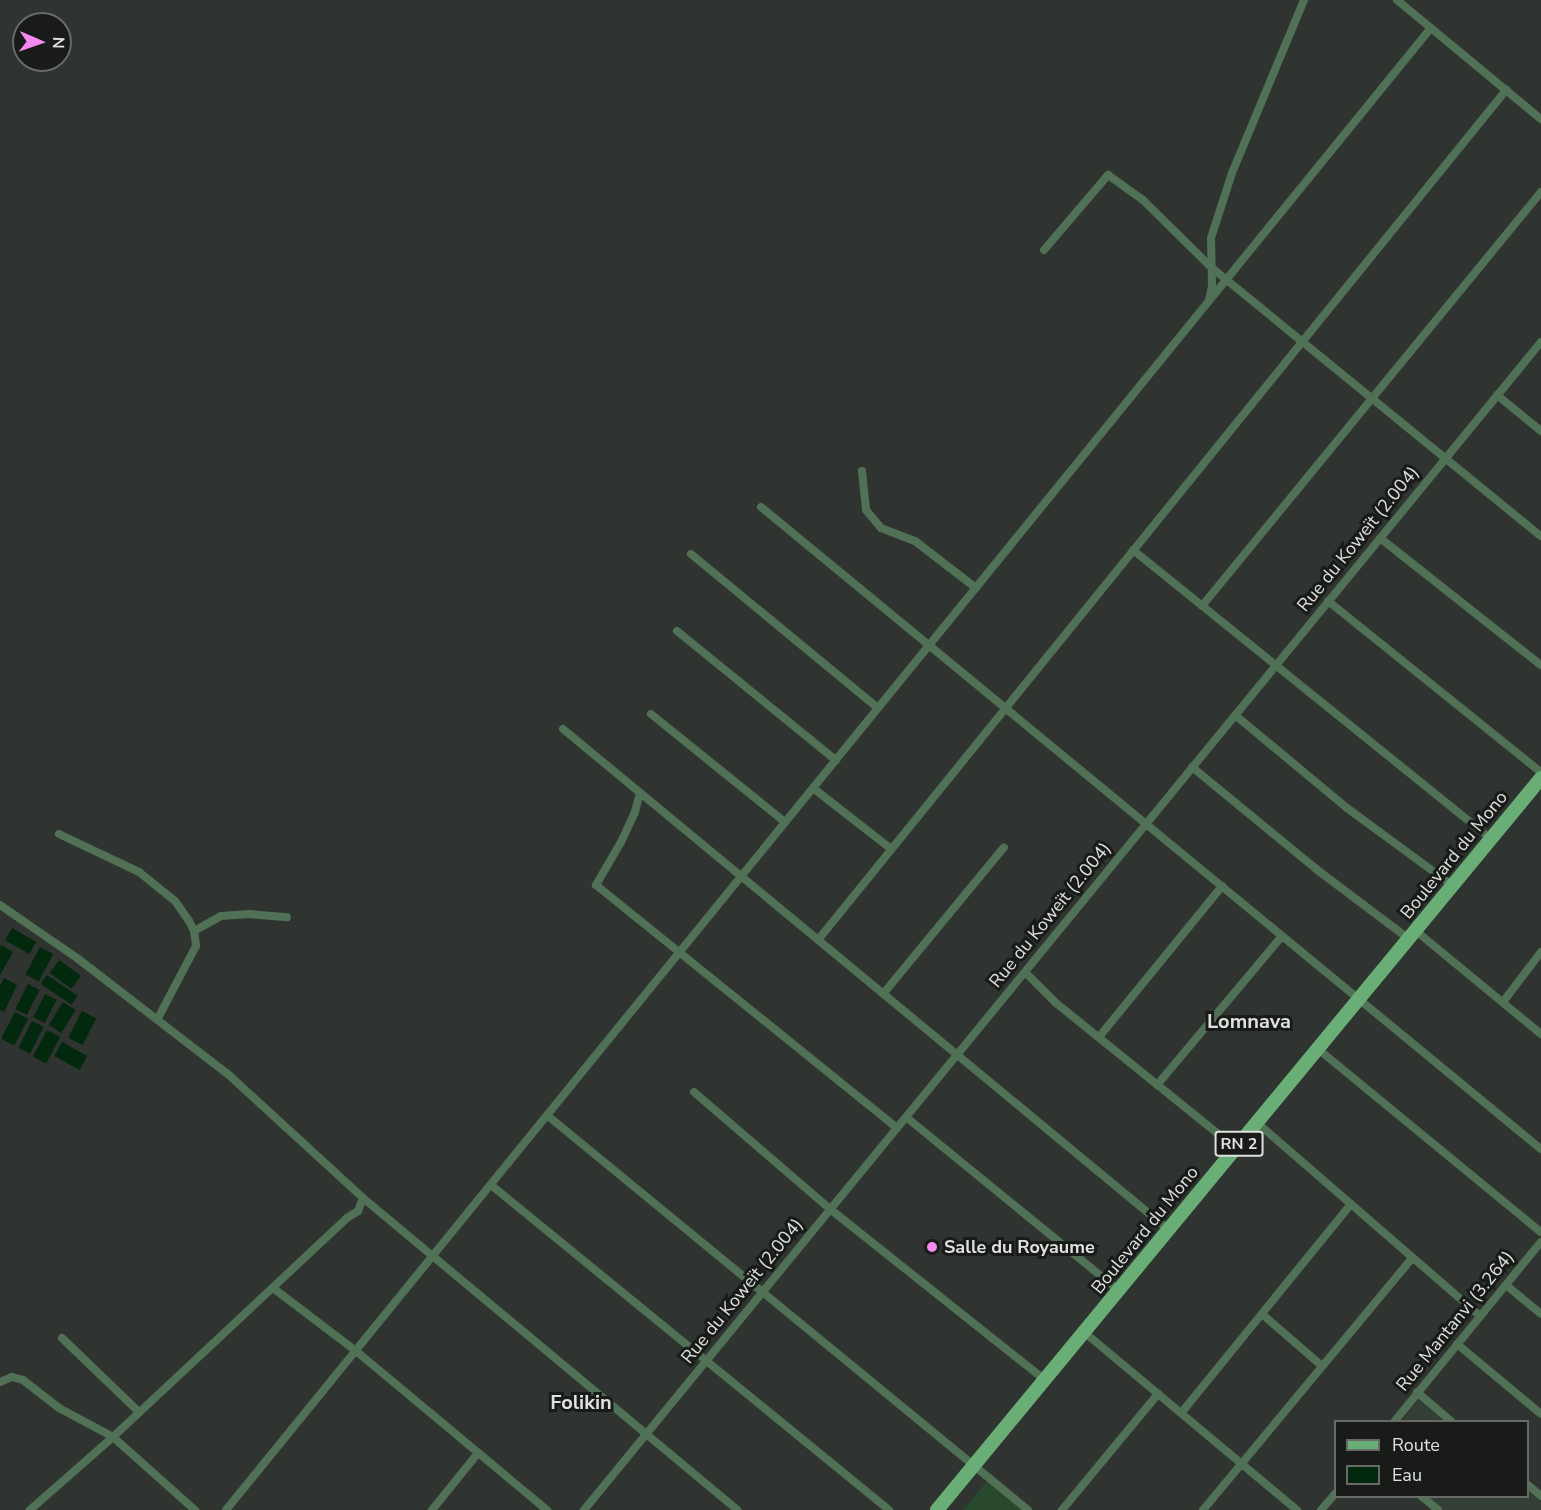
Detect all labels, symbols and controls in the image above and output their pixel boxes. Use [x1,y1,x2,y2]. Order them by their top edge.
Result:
north arrow [12,12,72,72]
text: N [47,36,69,49]
street label: Rue du Koweït (2.004) [1293,462,1423,616]
street label: Boulevard du Mono [1396,787,1512,923]
street label: Rue du Koweït (2.004) [985,838,1115,992]
district label: Lomnava [1207,1009,1291,1033]
road number: RN 2 [1214,1131,1264,1157]
street label: Boulevard du Mono [1087,1162,1203,1298]
street label: Rue du Koweït (2.004) [677,1214,807,1368]
place label: Salle du Royaume [944,1236,1095,1258]
marker: Salle du Royaume [925,1240,939,1254]
street label: Rue Mantanvi (3.264) [1392,1246,1518,1396]
district label: Folikin [550,1390,612,1414]
legend [1334,1420,1529,1498]
text: Route [1392,1433,1440,1457]
text: Eau [1392,1463,1422,1487]

